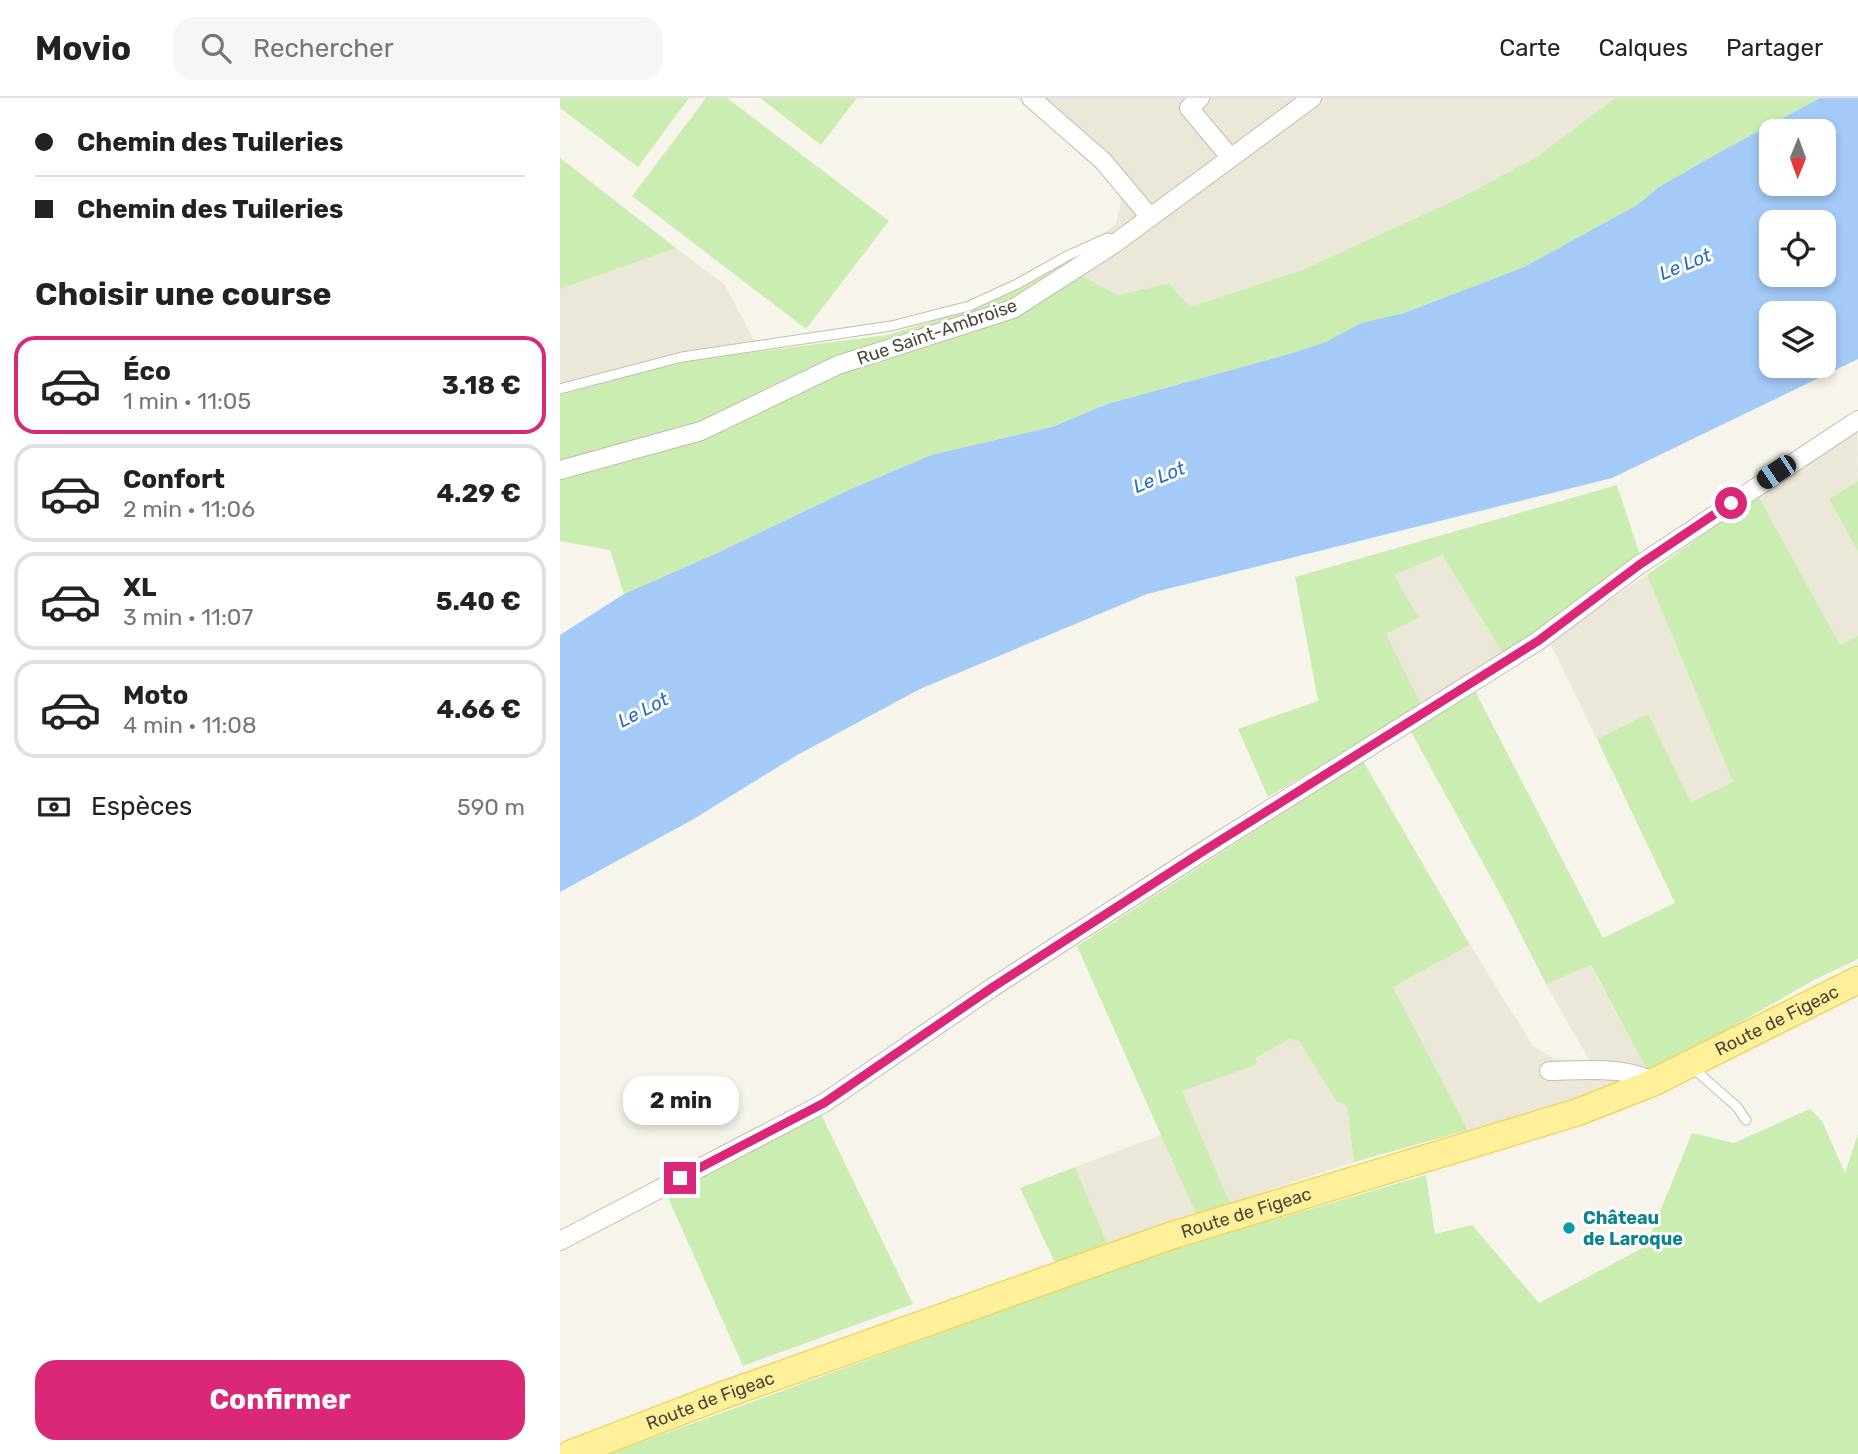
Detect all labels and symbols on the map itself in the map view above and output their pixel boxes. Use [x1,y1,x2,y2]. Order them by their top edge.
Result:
north arrow [1759,119,1836,196]
water label: Le Lot [1656,243,1715,285]
street label: Rue Saint-Ambroise [854,294,1020,370]
car [1753,452,1800,492]
water label: Le Lot [1130,456,1189,498]
route start [1715,487,1747,519]
water label: Le Lot [614,687,673,732]
street label: Route de Figeac [1712,980,1842,1061]
callout: 2 min [622,1076,738,1126]
route end [664,1162,696,1194]
street label: Route de Figeac [1178,1183,1314,1243]
place label: Château de Laroque [1583,1207,1683,1250]
marker: Château de Laroque [1561,1220,1577,1236]
street label: Route de Figeac [643,1367,777,1435]

